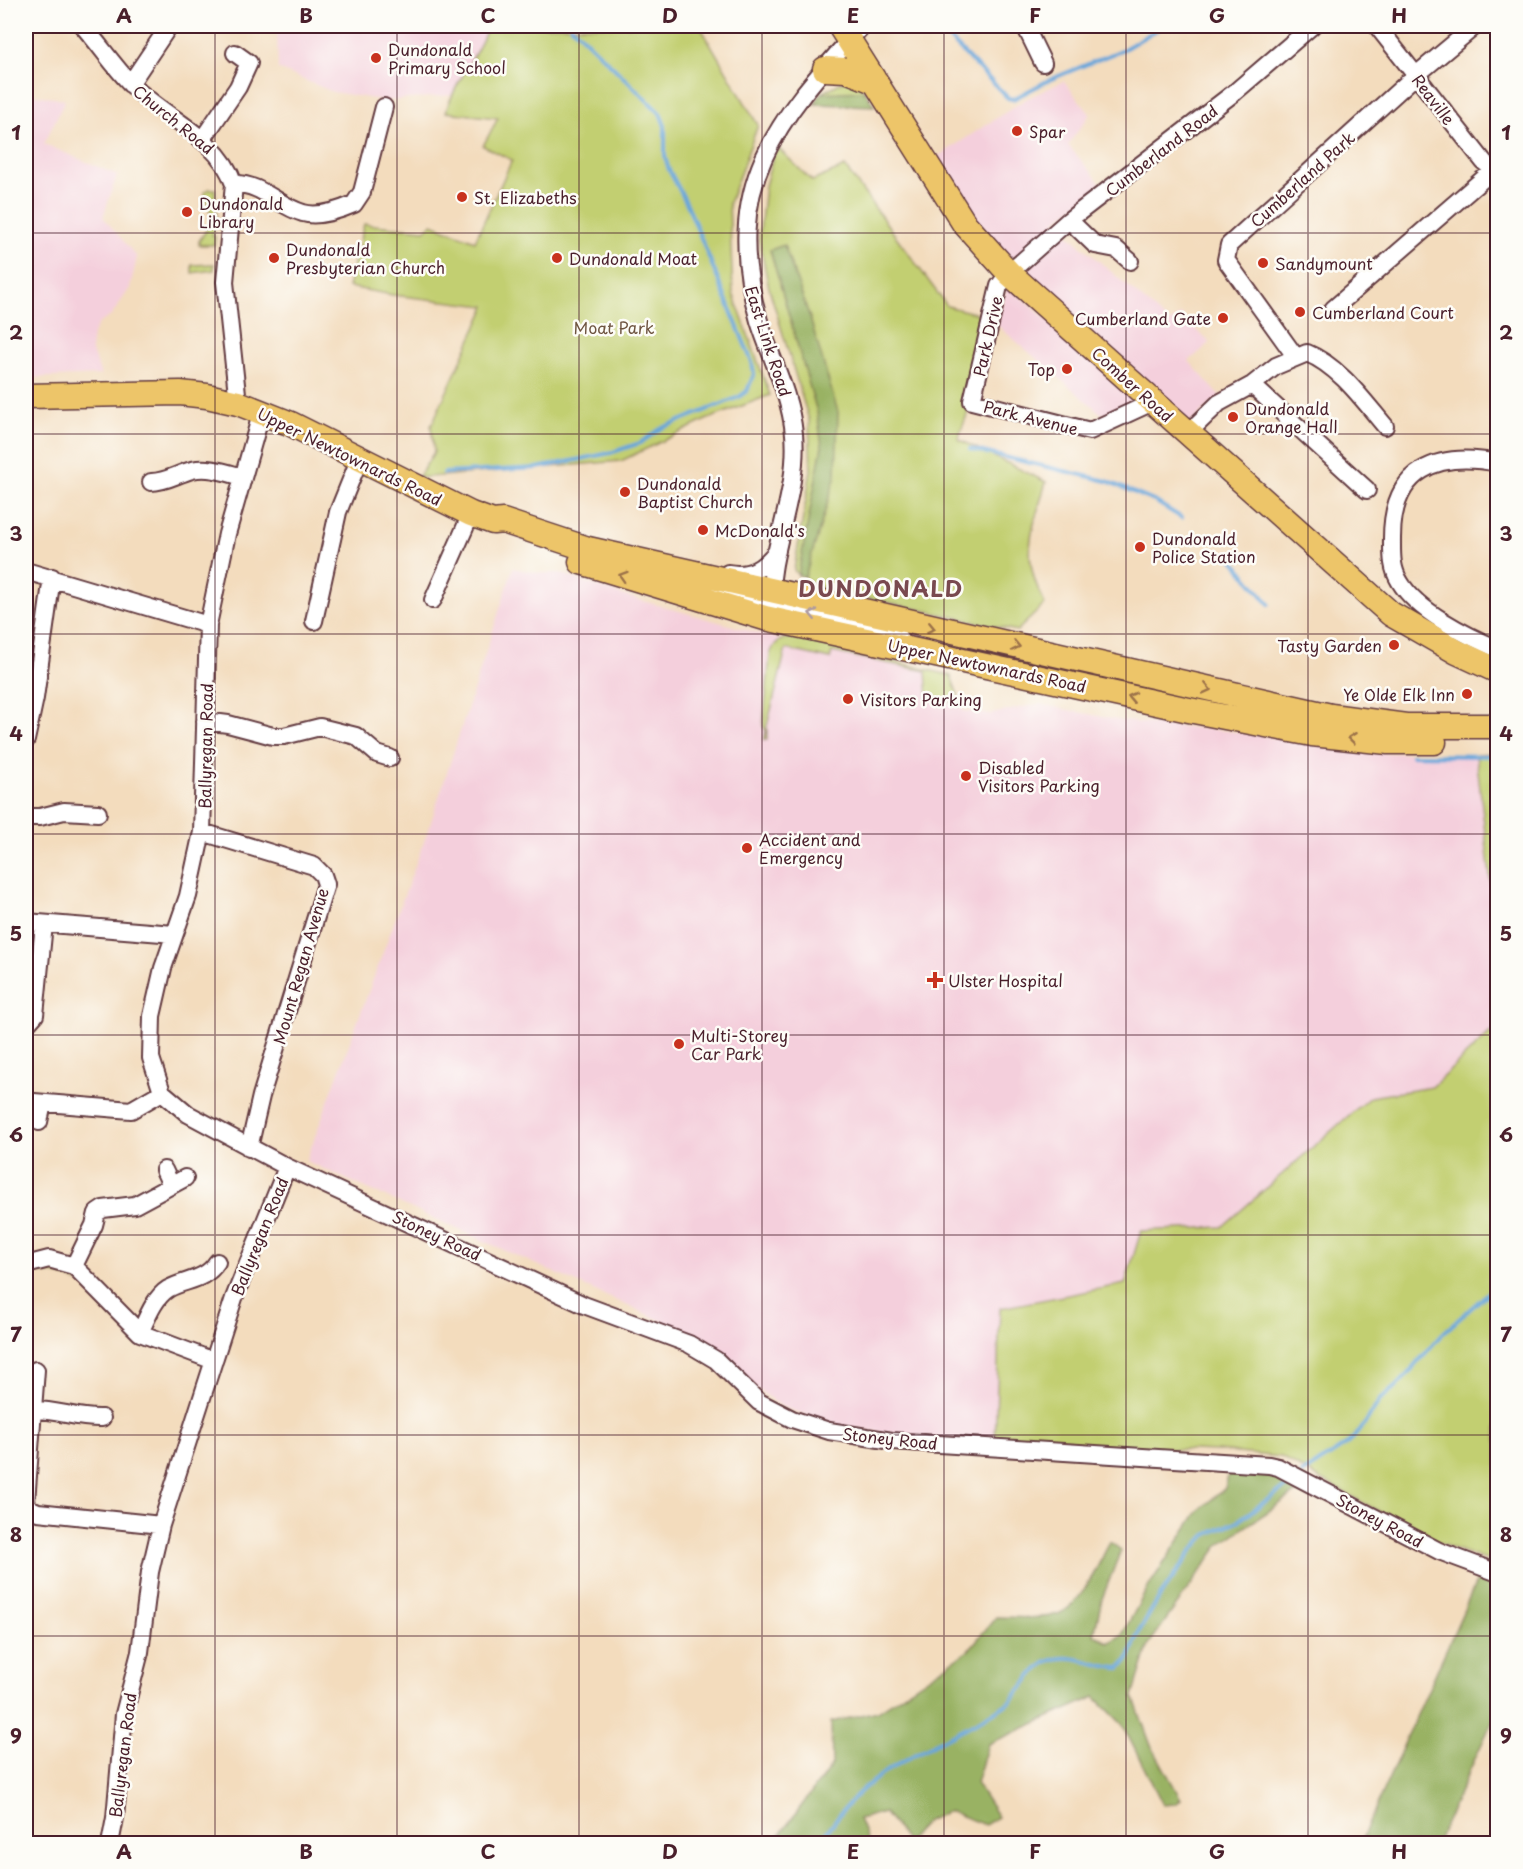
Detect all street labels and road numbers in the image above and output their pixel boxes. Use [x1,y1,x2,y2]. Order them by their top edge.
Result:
street label: Reaville [1407,69,1461,130]
street label: Church Road [128,79,220,159]
street label: Cumberland Road [1100,98,1222,202]
street label: Cumberland Park [1244,125,1360,233]
street label: East Link Road [740,283,798,399]
street label: Park Drive [966,293,1008,379]
street label: Comber Road [1087,341,1179,427]
street label: Park Avenue [981,394,1081,440]
street label: Upper Newtownards Road [254,401,446,511]
street label: Upper Newtownards Road [885,632,1089,698]
street label: Ballyregan Road [192,683,218,809]
street label: Mount Regan Avenue [266,885,334,1047]
street label: Ballyregan Road [224,1173,294,1299]
street label: Stoney Road [389,1204,485,1266]
street label: Stoney Road [841,1421,939,1455]
street label: Stoney Road [1332,1487,1428,1553]
street label: Ballyregan Road [102,1691,142,1819]

